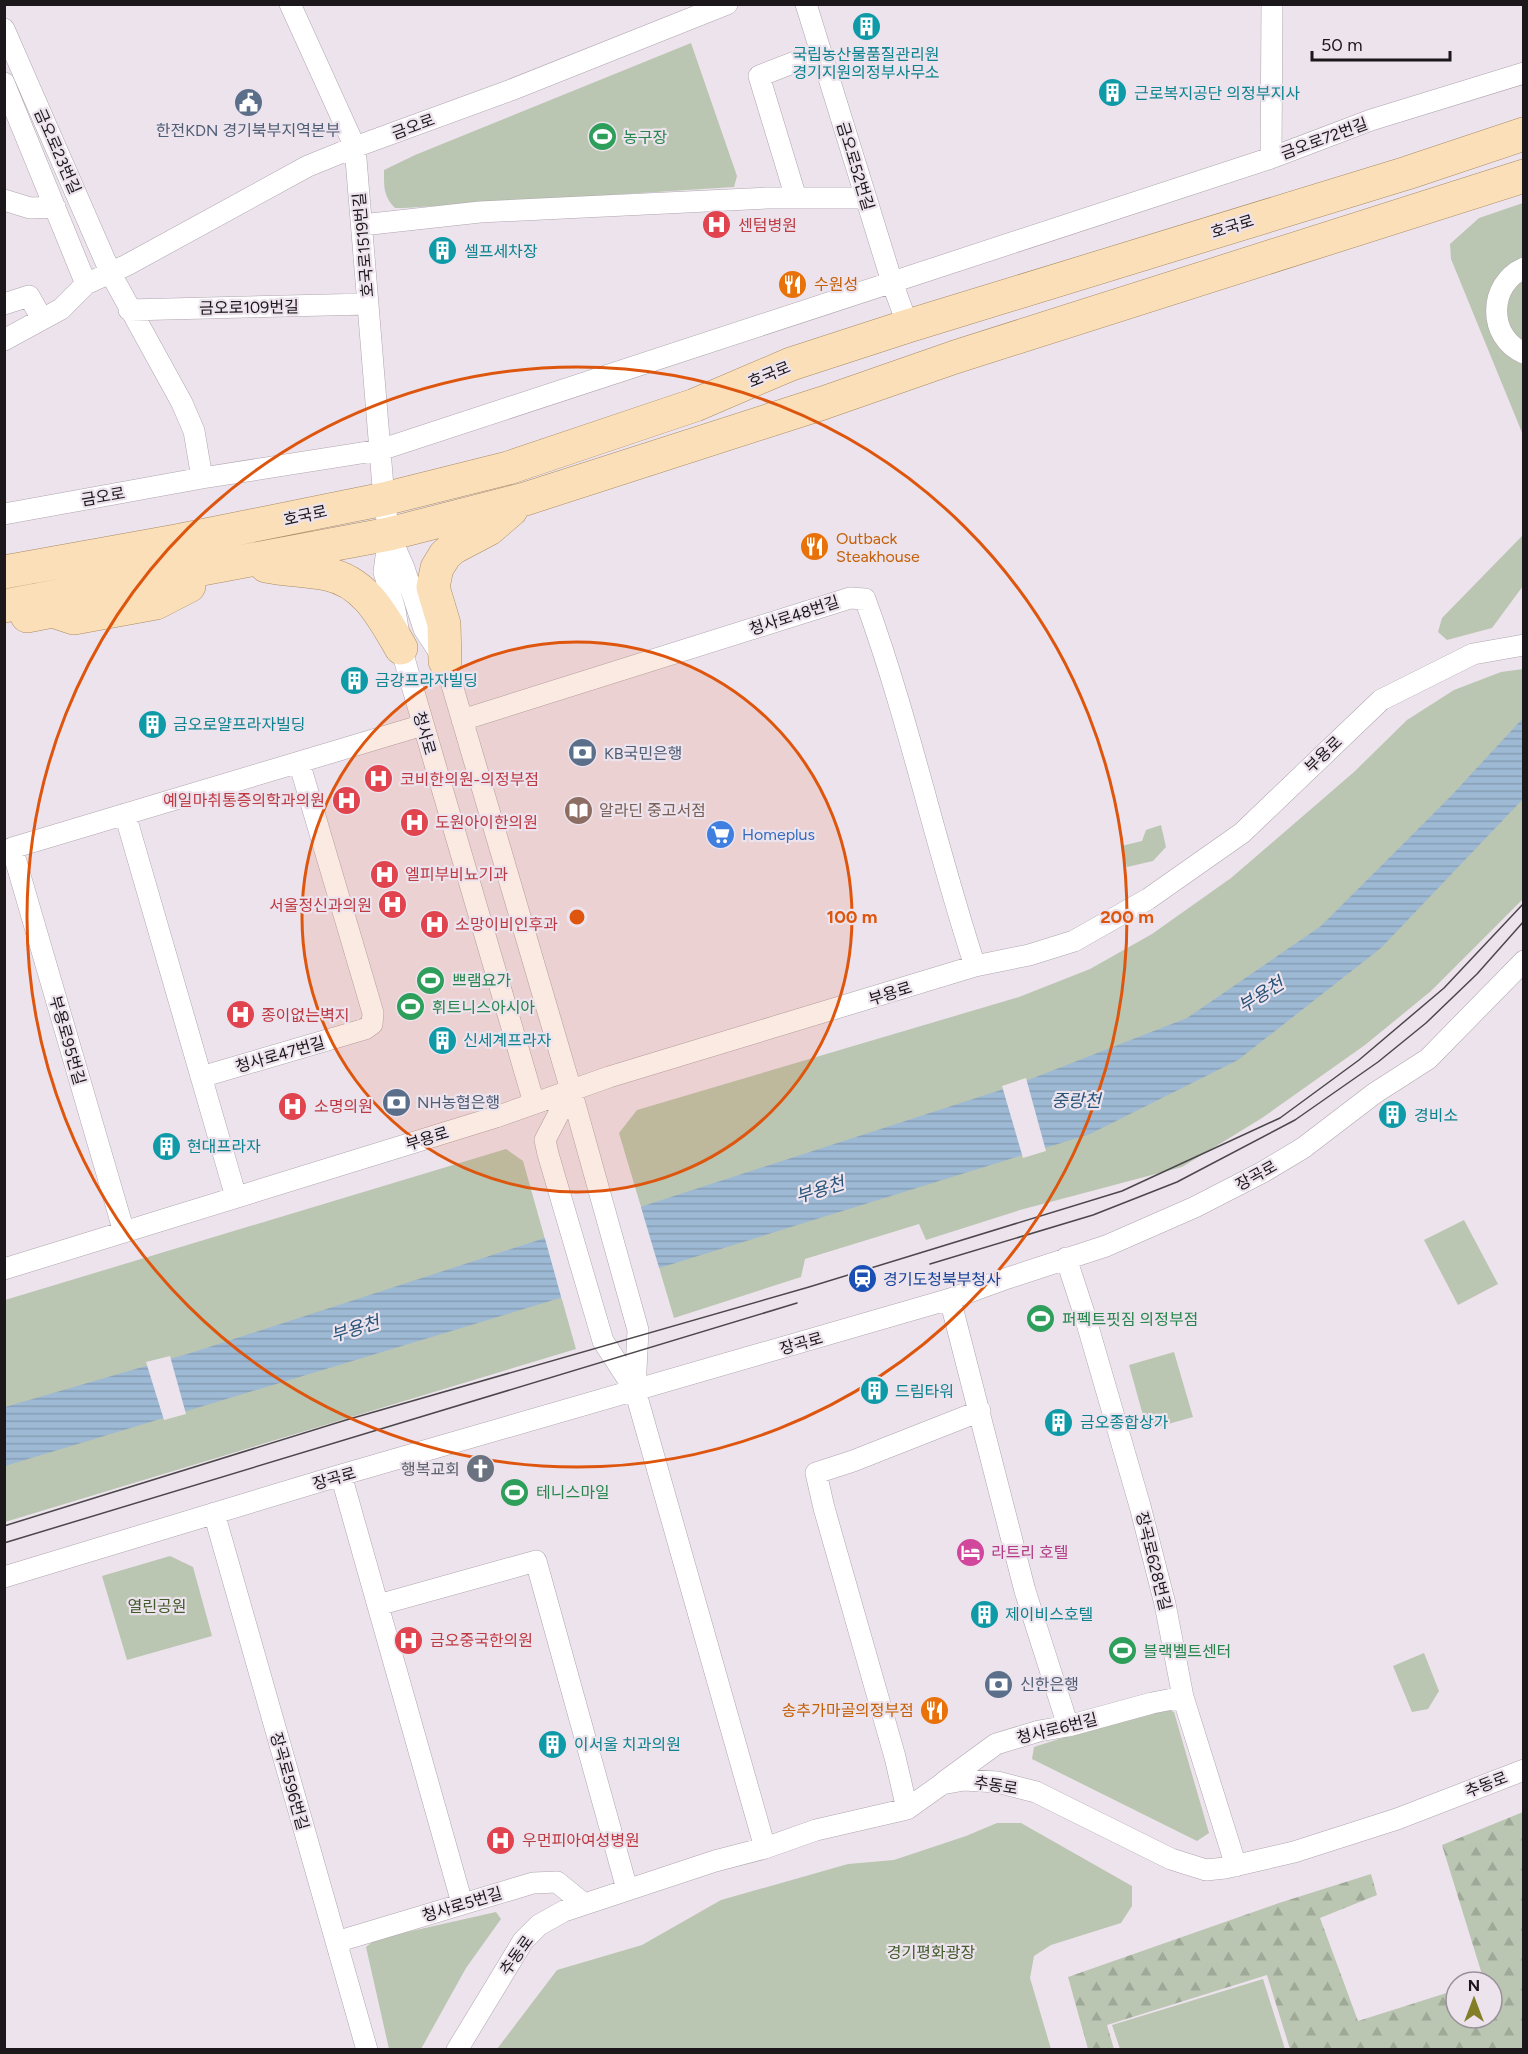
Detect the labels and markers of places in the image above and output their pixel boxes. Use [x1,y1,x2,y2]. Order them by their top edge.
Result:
building icon: 국립농산물품질관리원 경기지원의정부사무소 [850,10,882,42]
place label: 국립농산물품질관리원 경기지원의정부사무소 [792,45,940,82]
building icon: 근로복지공단 의정부지사 [1097,77,1129,109]
place label: 근로복지공단 의정부지사 [1134,84,1300,103]
public building icon: 한전KDN 경기북부지역본부 [232,86,264,118]
place label: 한전KDN 경기북부지역본부 [156,121,340,140]
sports icon: 농구장 [586,121,618,153]
place label: 농구장 [623,128,667,147]
hospital icon: 센텀병원 [701,209,733,241]
place label: 센텀병원 [738,216,797,235]
building icon: 셀프세차장 [427,235,459,267]
place label: 셀프세차장 [464,242,538,261]
restaurant icon: 수원성 [777,268,809,300]
place label: 수원성 [814,275,858,294]
place label: Outback Steakhouse [836,529,920,566]
restaurant icon: Outback Steakhouse [799,531,831,563]
building icon: 금강프라자빌딩 [338,664,370,696]
place label: 금강프라자빌딩 [375,671,478,690]
building icon: 금오로얄프라자빌딩 [136,708,168,740]
place label: 금오로얄프라자빌딩 [173,715,305,734]
bank icon: KB국민은행 [567,737,599,769]
place label: KB국민은행 [604,744,682,763]
hospital icon: 코비한의원-의정부점 [363,763,395,795]
place label: 코비한의원-의정부점 [400,770,539,789]
hospital icon: 예일마취통증의학과의원 [330,784,362,816]
place label: 예일마취통증의학과의원 [163,791,325,810]
library icon: 알라딘 중고서점 [562,794,594,826]
place label: 알라딘 중고서점 [599,801,706,820]
hospital icon: 도원아이한의원 [398,806,430,838]
place label: 도원아이한의원 [435,813,538,832]
supermarket icon: Homeplus [705,818,737,850]
place label: Homeplus [742,825,815,844]
hospital icon: 엘피부비뇨기과 [368,858,400,890]
place label: 엘피부비뇨기과 [405,865,508,884]
hospital icon: 서울정신과의원 [377,889,409,921]
place label: 서울정신과의원 [269,896,372,915]
centre of rings [567,907,587,927]
hospital icon: 소망이비인후과 [418,908,450,940]
place label: 소망이비인후과 [455,915,558,934]
sports icon: 쁘램요가 [415,964,447,996]
place label: 쁘램요가 [452,971,511,990]
sports icon: 휘트니스아시아 [395,991,427,1023]
place label: 휘트니스아시아 [432,998,535,1017]
hospital icon: 종이없는벽지 [224,999,256,1031]
place label: 종이없는벽지 [261,1006,349,1025]
building icon: 신세계프라자 [426,1024,458,1056]
place label: 신세계프라자 [463,1031,552,1050]
bank icon: NH농협은행 [380,1086,412,1118]
hospital icon: 소명의원 [277,1090,309,1122]
place label: NH농협은행 [417,1093,500,1112]
place label: 소명의원 [314,1097,373,1116]
building icon: 경비소 [1377,1099,1409,1131]
place label: 경비소 [1414,1106,1458,1125]
building icon: 현대프라자 [150,1130,182,1162]
place label: 현대프라자 [187,1137,261,1156]
station icon: 경기도청북부청사 [846,1263,878,1295]
place label: 경기도청북부청사 [883,1270,1001,1289]
sports icon: 퍼펙트핏짐 의정부점 [1025,1303,1057,1335]
place label: 퍼펙트핏짐 의정부점 [1062,1310,1198,1329]
building icon: 드림타워 [858,1375,890,1407]
place label: 드림타워 [895,1382,954,1401]
building icon: 금오종합상가 [1043,1406,1075,1438]
place label: 금오종합상가 [1080,1413,1169,1432]
church icon: 행복교회 [465,1453,497,1485]
place label: 행복교회 [401,1460,460,1479]
sports icon: 테니스마일 [499,1476,531,1508]
place label: 테니스마일 [536,1483,610,1502]
hotel icon: 라트리 호텔 [954,1536,986,1568]
place label: 라트리 호텔 [991,1543,1069,1562]
building icon: 제이비스호텔 [968,1598,1000,1630]
place label: 제이비스호텔 [1005,1605,1093,1624]
hospital icon: 금오중국한의원 [393,1624,425,1656]
place label: 금오중국한의원 [430,1631,533,1650]
sports icon: 블랙벨트센터 [1106,1635,1138,1667]
place label: 블랙벨트센터 [1143,1642,1231,1661]
bank icon: 신한은행 [983,1668,1015,1700]
place label: 신한은행 [1020,1675,1079,1694]
restaurant icon: 송추가마골의정부점 [919,1694,951,1726]
place label: 송추가마골의정부점 [782,1701,914,1720]
building icon: 이서울 치과의원 [537,1728,569,1760]
place label: 이서울 치과의원 [574,1735,681,1754]
hospital icon: 우먼피아여성병원 [485,1824,517,1856]
place label: 우먼피아여성병원 [522,1831,640,1850]

